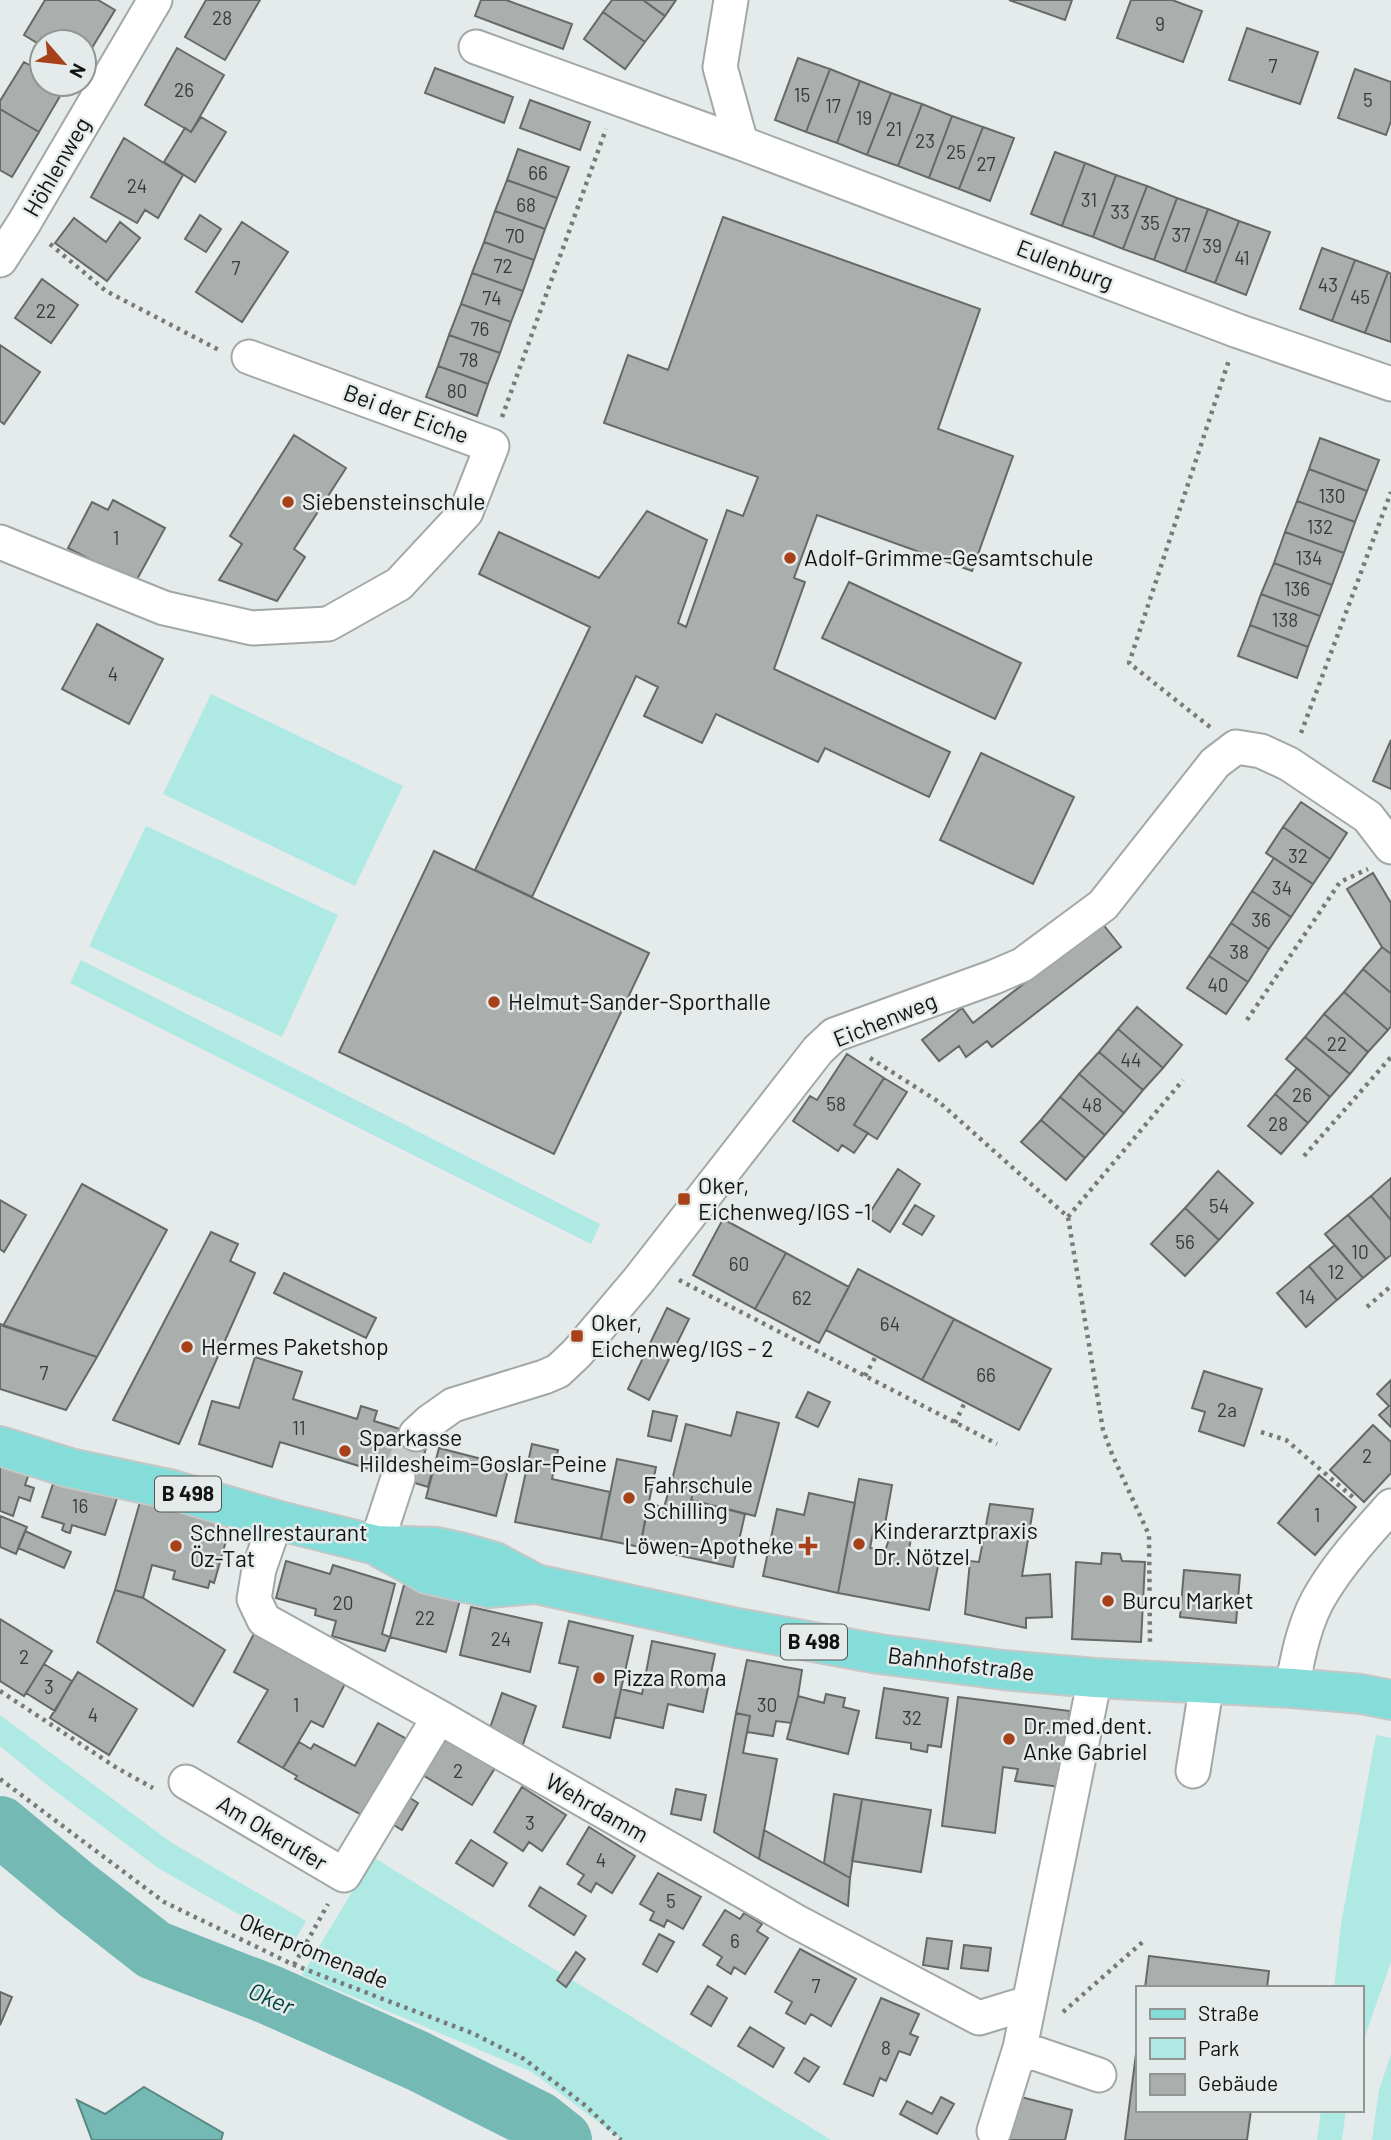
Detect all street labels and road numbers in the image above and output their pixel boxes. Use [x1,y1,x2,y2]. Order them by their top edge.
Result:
street label: Höhlenweg [16,112,96,221]
street label: Eulenburg [1013,233,1118,295]
street label: Bei der Eiche [340,377,473,449]
street label: Eichenweg [829,986,940,1053]
road number: B 498 [155,1476,221,1512]
road number: B 498 [781,1624,847,1660]
street label: Bahnhofstraße [886,1640,1036,1686]
street label: Wehrdamm [541,1766,654,1848]
street label: Am Okerufer [212,1788,333,1876]
street label: Okerpromenade [235,1906,393,1994]

